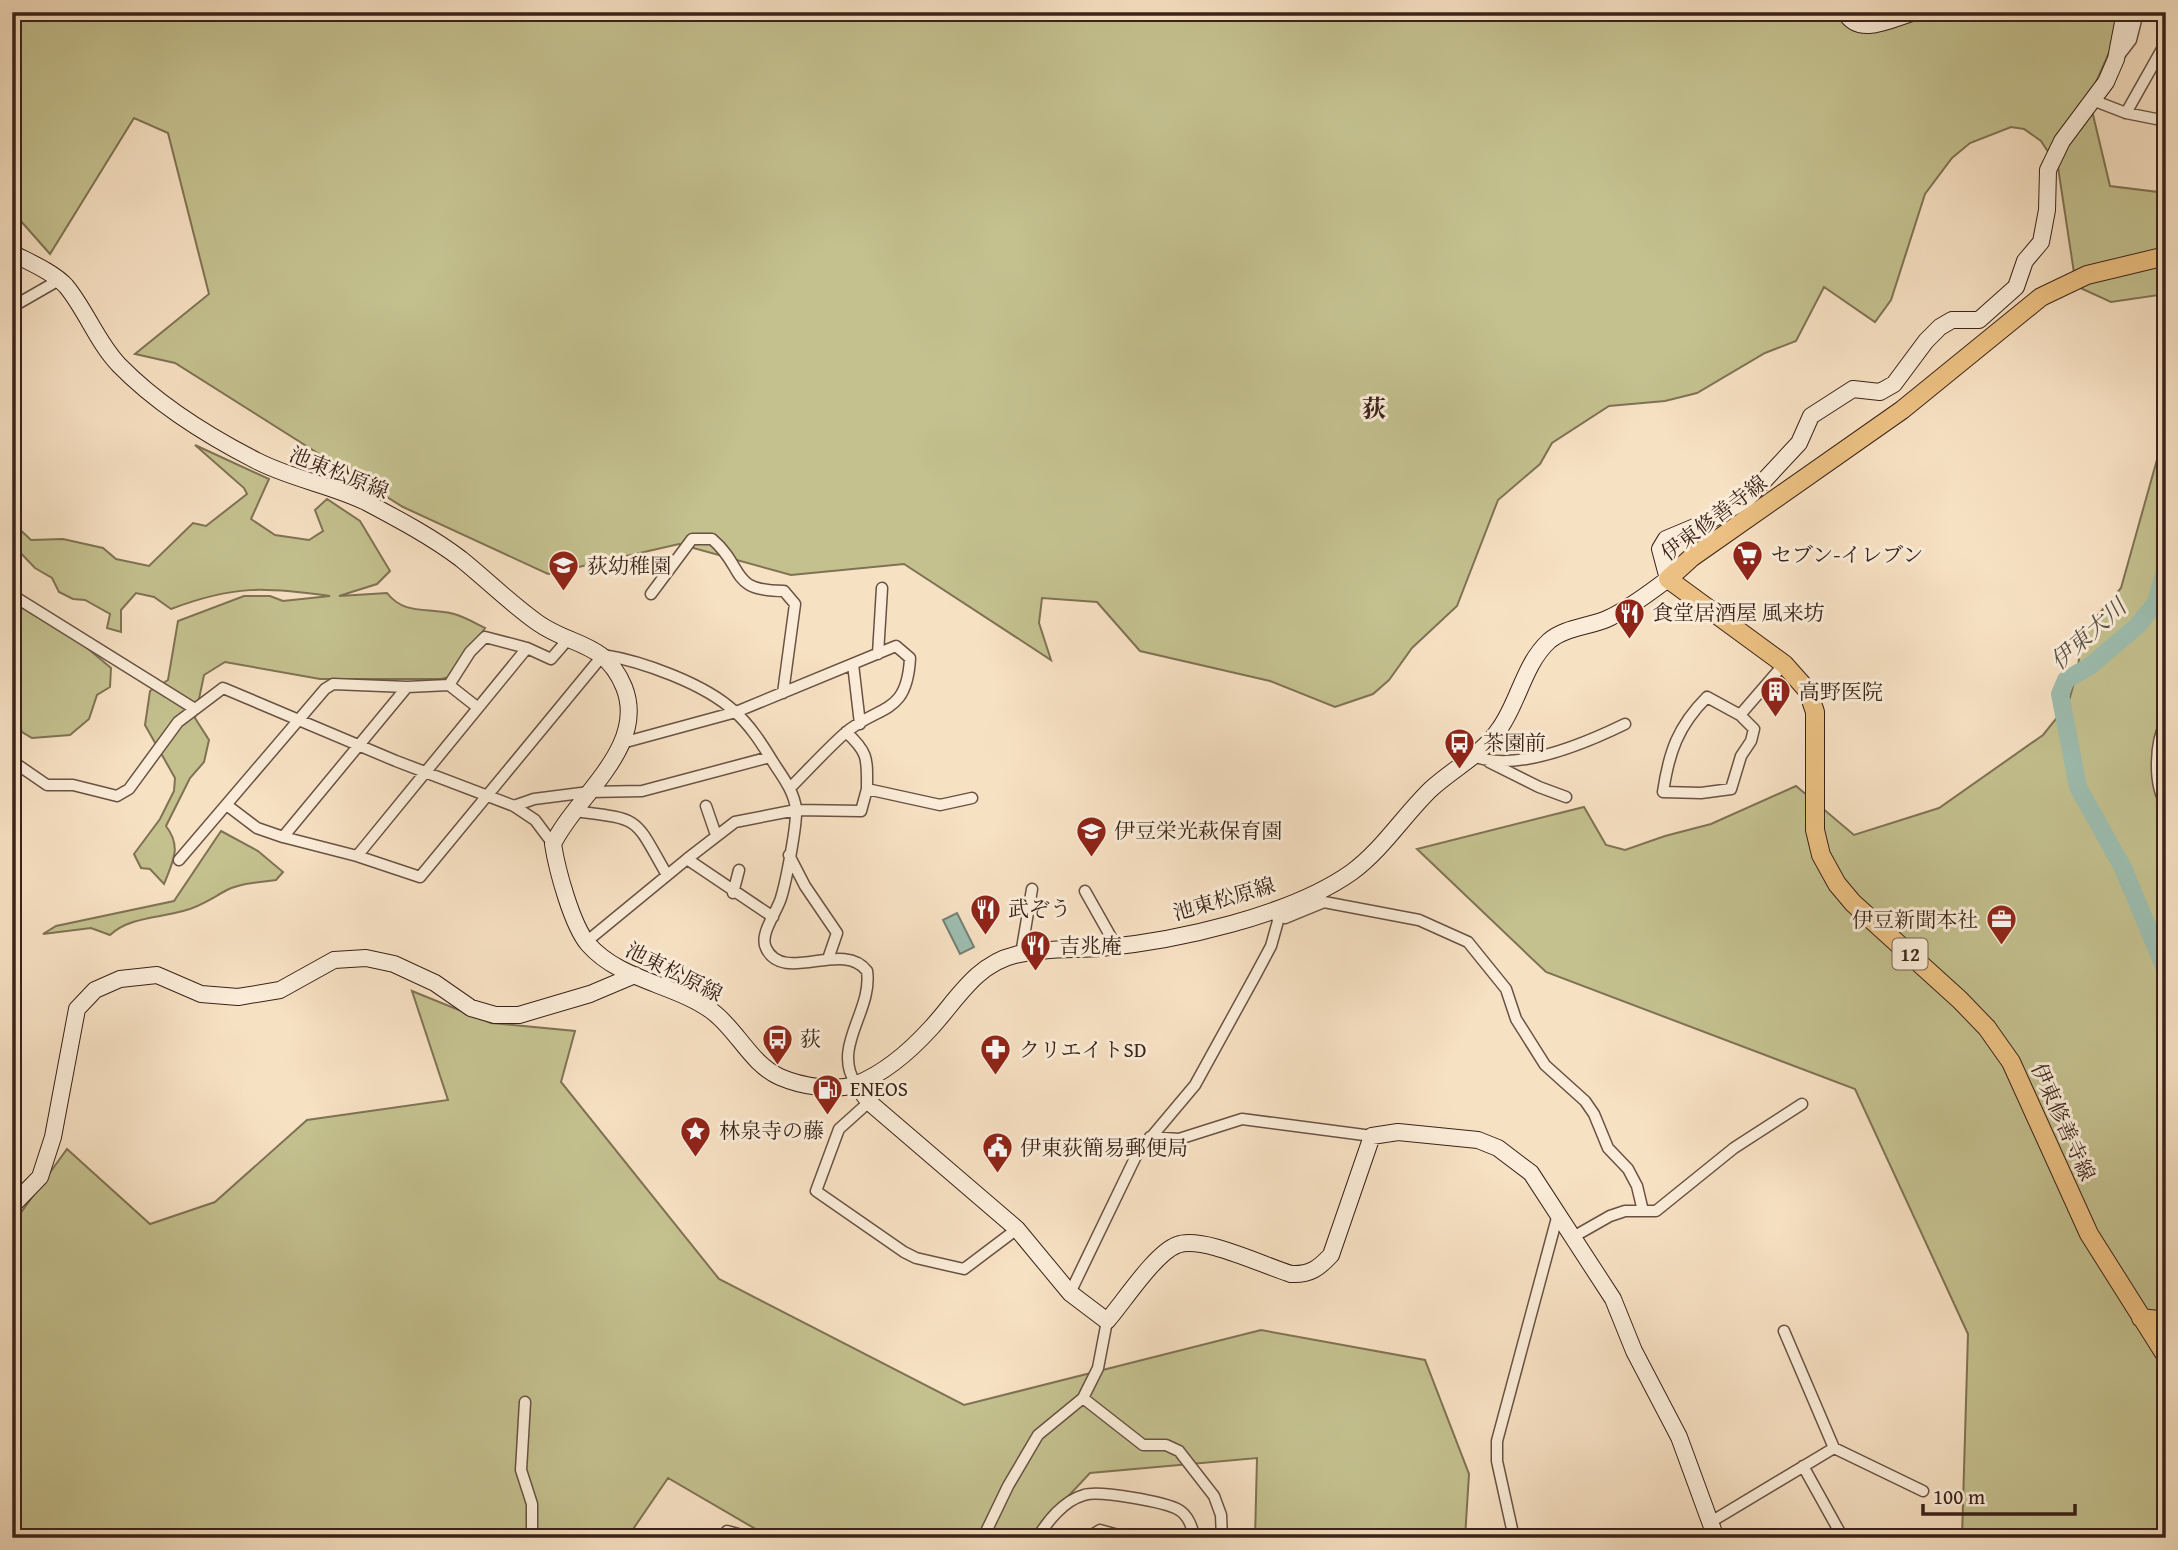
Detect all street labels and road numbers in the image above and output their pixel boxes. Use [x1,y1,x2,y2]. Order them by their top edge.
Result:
street label: 池東松原線 [285,438,394,507]
street label: 伊東修善寺線 [1654,467,1773,568]
street label: 池東松原線 [1169,869,1279,928]
street label: 池東松原線 [620,934,728,1009]
road number: 12 [1892,938,1927,970]
street label: 伊東修善寺線 [2024,1058,2103,1186]

